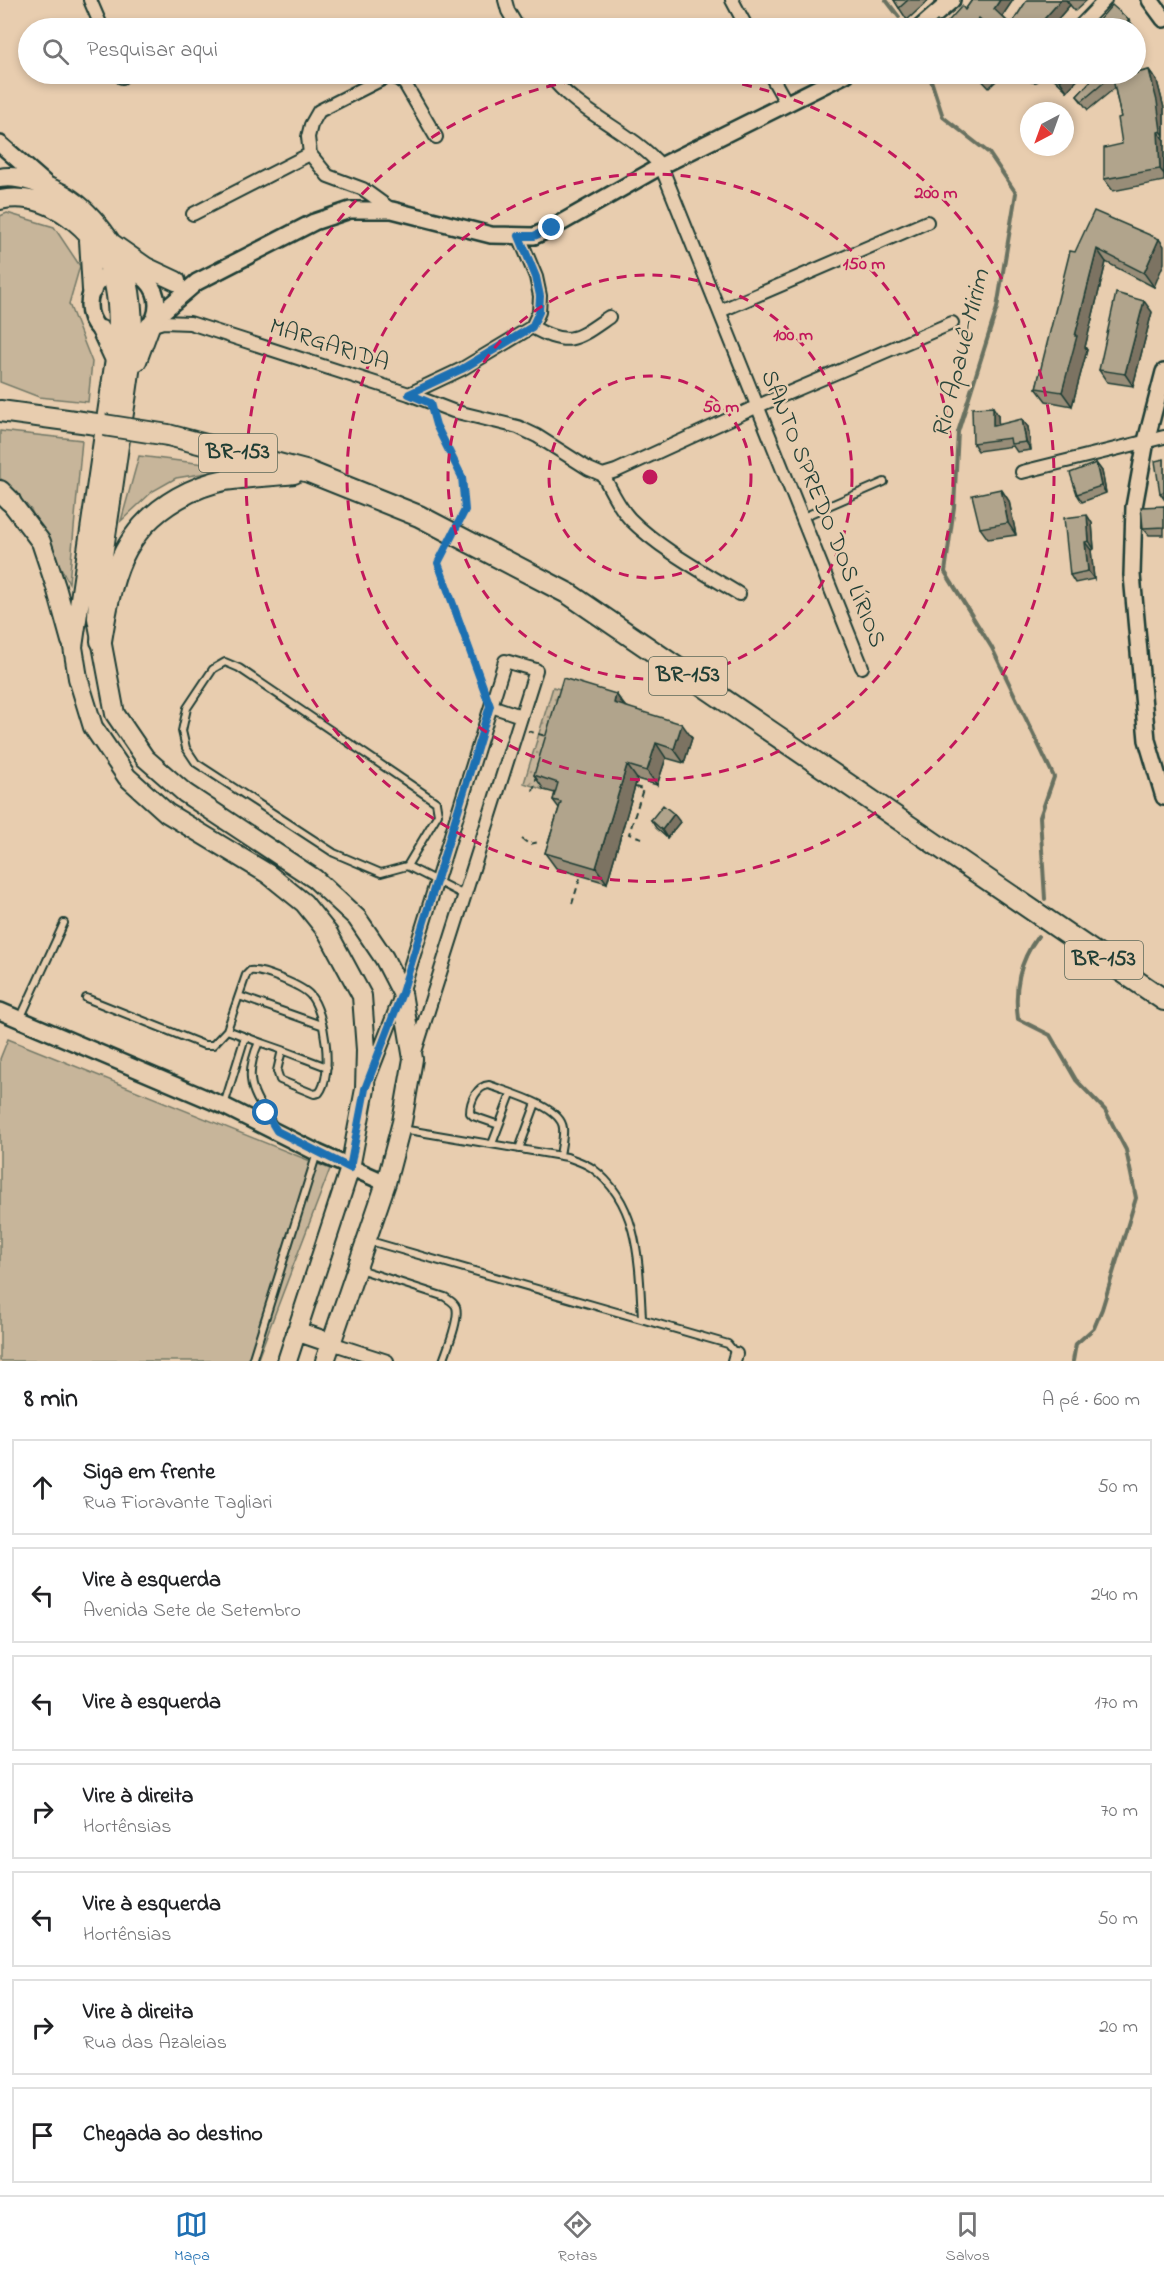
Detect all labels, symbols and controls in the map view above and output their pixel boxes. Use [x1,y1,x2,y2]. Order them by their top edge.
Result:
search box [18,18,1146,84]
icon: search [39,35,72,68]
text: Pesquisar aqui [87,35,218,67]
north arrow [1020,102,1074,156]
text: 200 m [914,181,958,207]
route end [538,214,564,240]
text: 150 m [843,252,885,278]
water label: Rio Apauê-Mirim [923,265,1002,442]
street label: MARGARIDA [265,310,393,382]
text: 100 m [773,323,813,349]
street label: SANTO SPREDO DOS LÍRIOS [750,365,894,653]
text: 50 m [703,395,739,421]
road number: BR-153 [199,434,277,472]
centre of rings [640,467,660,487]
road number: BR-153 [649,657,727,695]
road number: BR-153 [1065,941,1143,979]
route start [252,1099,278,1125]
text: 8 min [24,1381,78,1419]
text: A pé · 600 m [1042,1386,1140,1415]
text: Siga em frente [83,1457,215,1489]
icon: ahead [26,1471,59,1504]
text: 50 m [1097,1473,1138,1502]
text: Rua Fioravante Tagliari [83,1489,272,1518]
text: Vire à esquerda [83,1565,221,1597]
icon: left [26,1579,59,1612]
text: 240 m [1091,1581,1138,1610]
text: Avenida Sete de Setembro [83,1597,301,1626]
icon: left [26,1687,59,1720]
text: Vire à esquerda [83,1687,221,1719]
text: 170 m [1094,1689,1138,1718]
text: Vire à direita [83,1781,193,1813]
icon: right [26,1795,59,1828]
text: 70 m [1101,1797,1138,1826]
text: Hortênsias [83,1813,172,1842]
text: Vire à esquerda [83,1889,221,1921]
icon: left [26,1903,59,1936]
text: 50 m [1097,1905,1138,1934]
text: Hortênsias [83,1921,172,1950]
text: Vire à direita [83,1997,193,2029]
icon: right [26,2011,59,2044]
text: 20 m [1099,2013,1138,2042]
text: Rua das Azaleias [83,2029,227,2058]
icon: arrive [26,2119,59,2152]
text: Chegada ao destino [83,2119,263,2151]
tab: Mapa [174,2208,210,2268]
tab: Rotas [558,2208,597,2268]
tab: Salvos [946,2208,990,2268]

